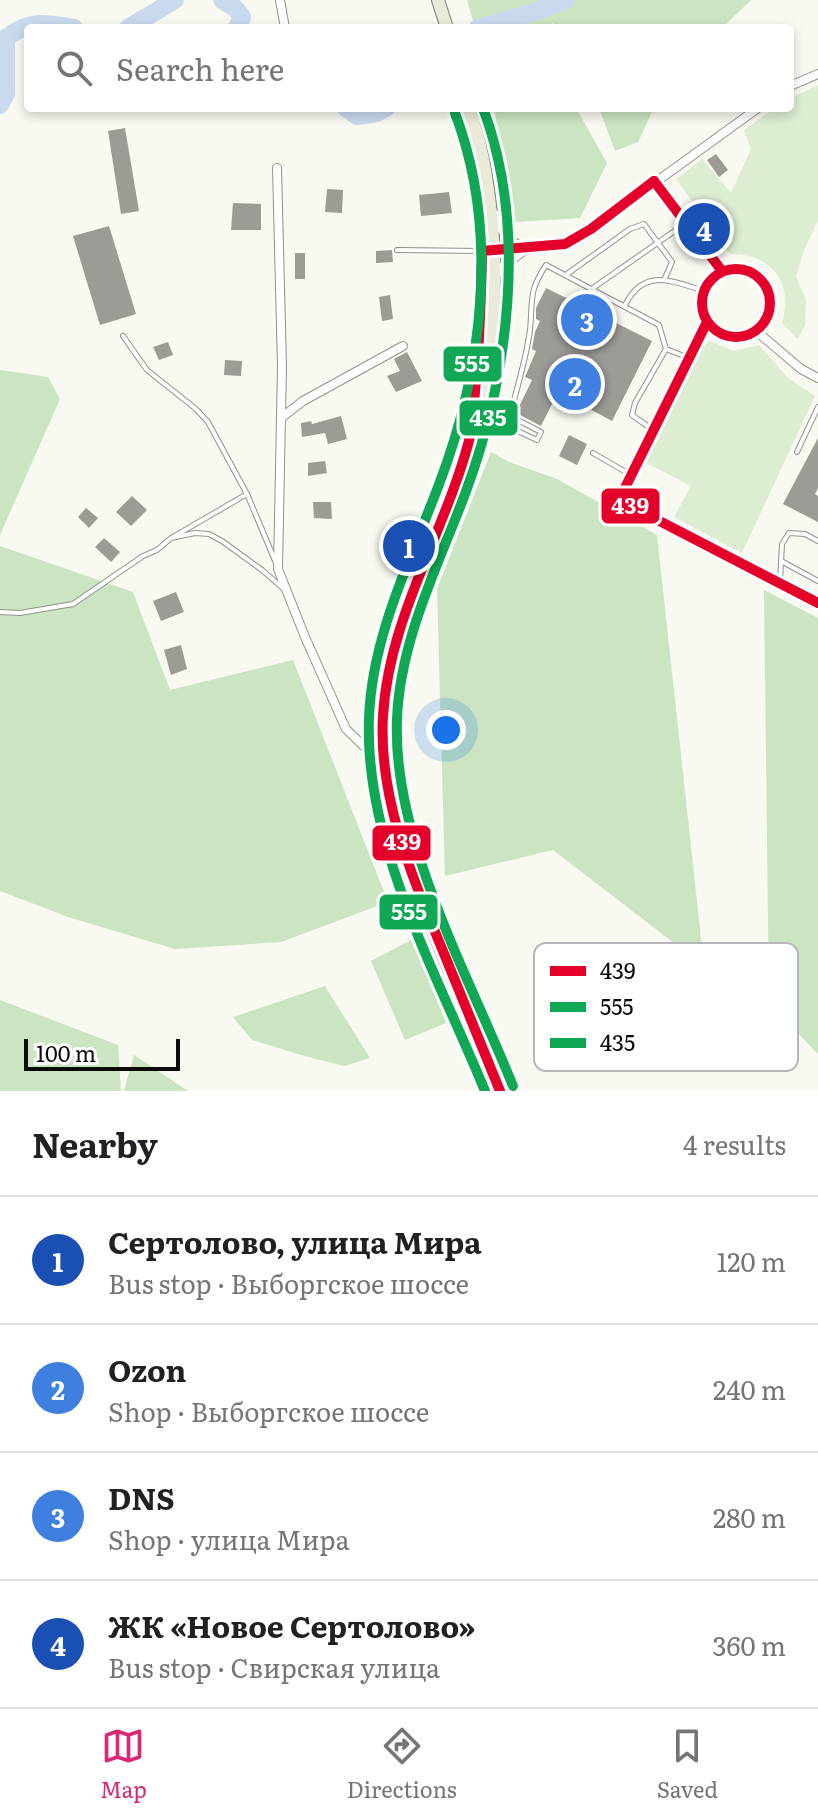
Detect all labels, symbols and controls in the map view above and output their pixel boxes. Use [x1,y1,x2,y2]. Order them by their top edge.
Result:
search box [24,24,794,112]
icon: search [52,46,96,90]
text: Search here [116,46,284,90]
pin: 4 [678,199,730,259]
pin: 3 [561,290,613,350]
line badge: 555 [442,345,503,383]
text: 555 [454,346,490,379]
pin: 2 [549,354,601,414]
line badge: 435 [458,399,519,437]
text: 435 [469,400,507,433]
line badge: 439 [600,487,661,525]
text: 439 [611,488,649,521]
pin: 1 [383,516,435,576]
your location [426,710,466,750]
line badge: 439 [371,824,432,862]
text: 439 [383,824,421,857]
line badge: 555 [378,893,439,931]
text: 555 [391,894,427,927]
legend [534,943,798,1071]
text: 439 [600,953,636,986]
text: 555 [600,989,634,1022]
text: 435 [600,1025,635,1058]
scale bar [24,1035,180,1071]
text: 100 m [36,1036,96,1069]
text: Nearby [32,1118,158,1168]
text: 4 results [683,1124,786,1163]
text: Сертолово, улица Мира [108,1219,482,1263]
text: 1 [53,1241,63,1280]
text: 120 m [717,1241,786,1280]
text: Bus stop · Выборгское шоссе [108,1263,469,1302]
text: Ozon [108,1347,186,1391]
text: 2 [51,1369,65,1408]
text: 240 m [713,1369,786,1408]
text: Shop · Выборгское шоссе [108,1391,429,1430]
text: DNS [108,1475,175,1519]
text: 3 [51,1497,65,1536]
text: 280 m [713,1497,786,1536]
text: Shop · улица Мира [108,1519,350,1558]
text: ЖК «Новое Сертолово» [108,1603,475,1647]
text: 4 [50,1625,66,1664]
text: 360 m [712,1625,786,1664]
text: Bus stop · Свирская улица [108,1647,440,1686]
tab: Map [100,1724,147,1805]
tab: Directions [347,1724,457,1805]
tab: Saved [657,1724,718,1805]

